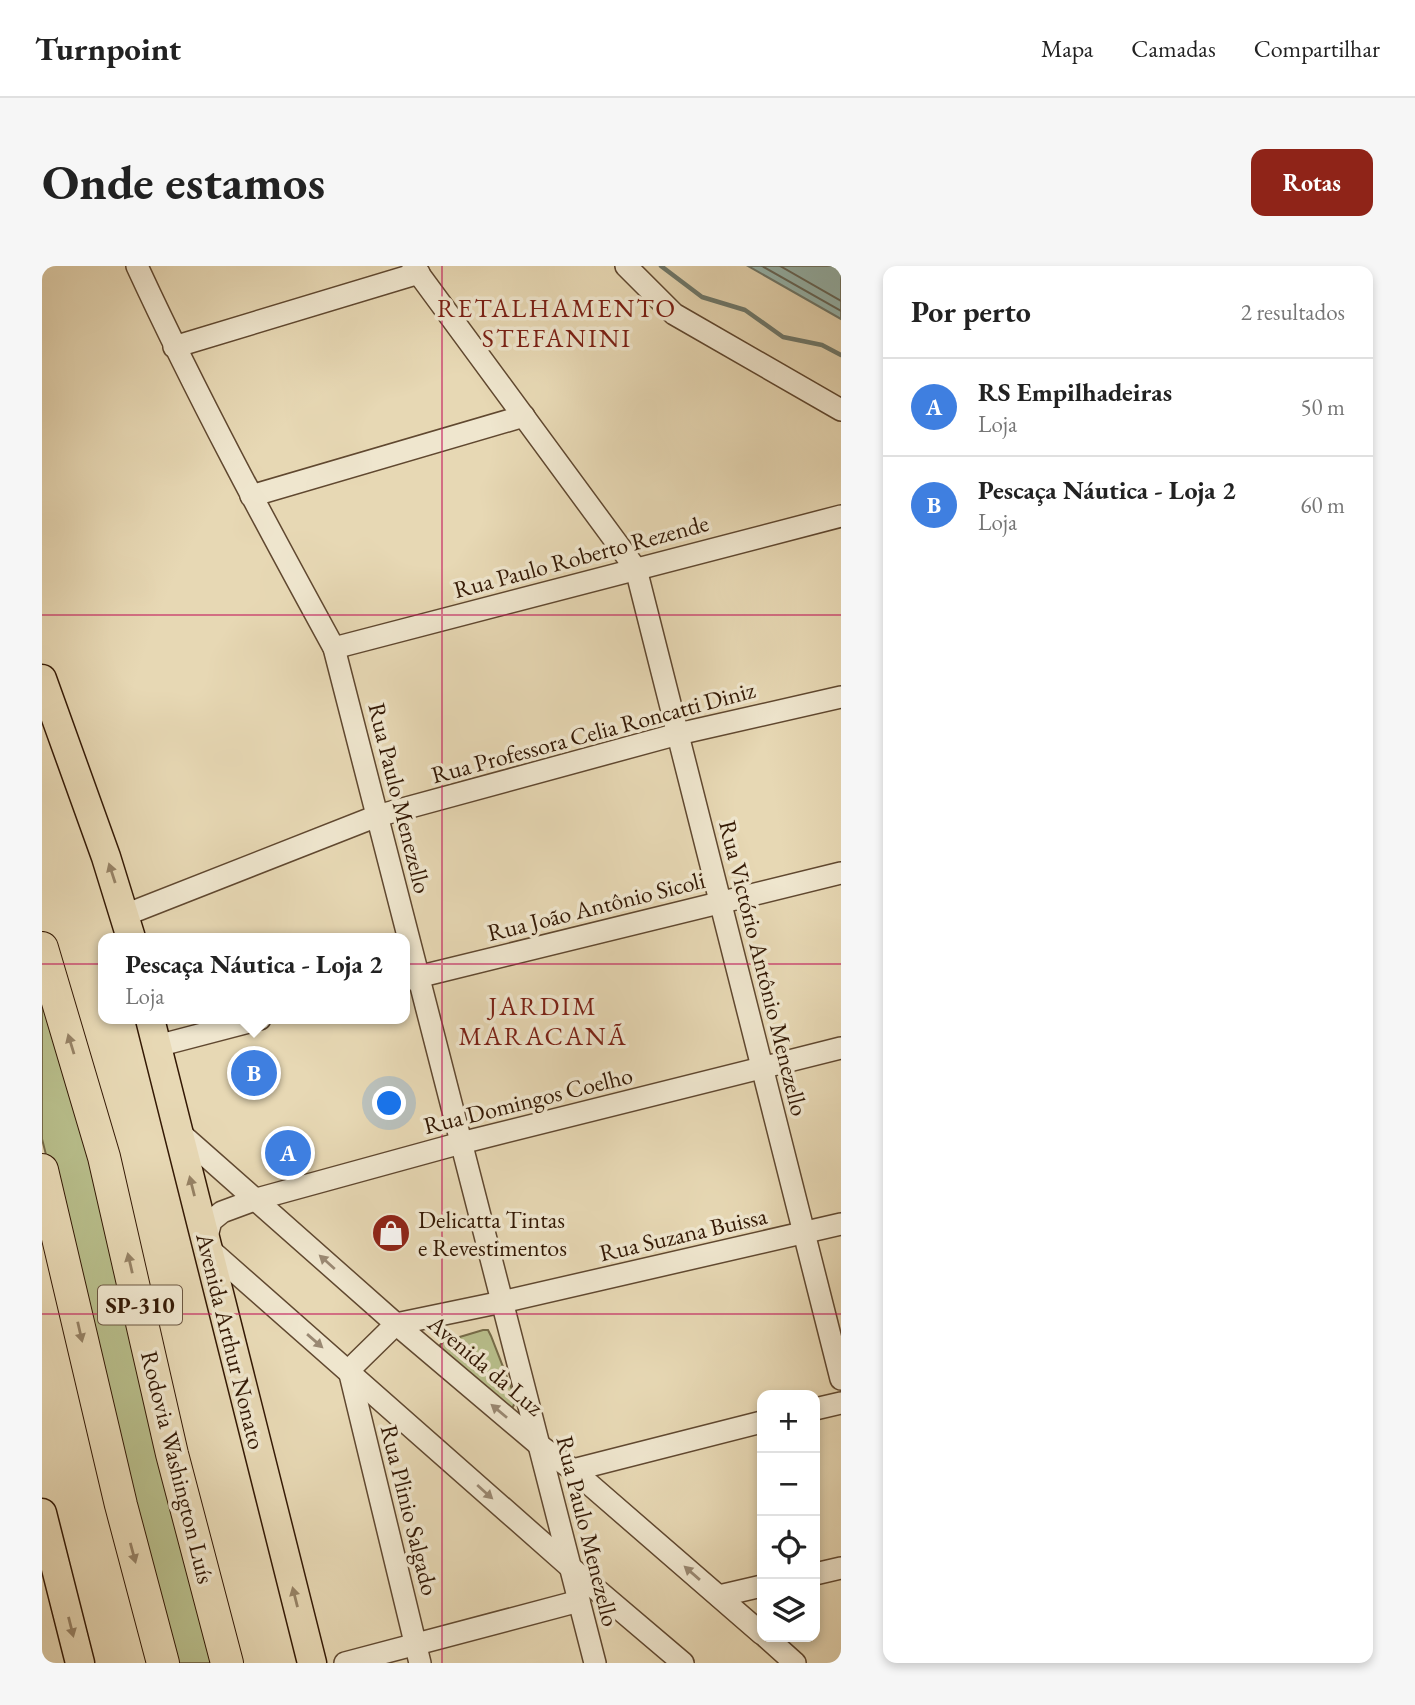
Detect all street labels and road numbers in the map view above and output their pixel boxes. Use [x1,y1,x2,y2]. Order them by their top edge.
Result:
street label: Rua Paulo Roberto Rezende [450,507,712,605]
street label: Rua Professora Celia Roncatti Diniz [428,674,758,790]
street label: Rua Paulo Menezello [361,700,439,897]
street label: Rua Victório Antônio Menezello [712,817,816,1119]
street label: Rua João Antônio Sicoli [484,864,708,948]
street label: Rua Domingos Coelho [420,1059,636,1141]
street label: Rua Suzana Buissa [596,1200,770,1268]
street label: Avenida Arthur Nonato [189,1229,273,1452]
road number: SP-310 [98,1286,182,1324]
street label: Avenida da Luz [421,1307,550,1422]
street label: Rodovia Washington Luís [134,1347,222,1587]
street label: Rua Plinio Salgado [374,1421,446,1599]
street label: Rua Paulo Menezello [549,1433,627,1630]

